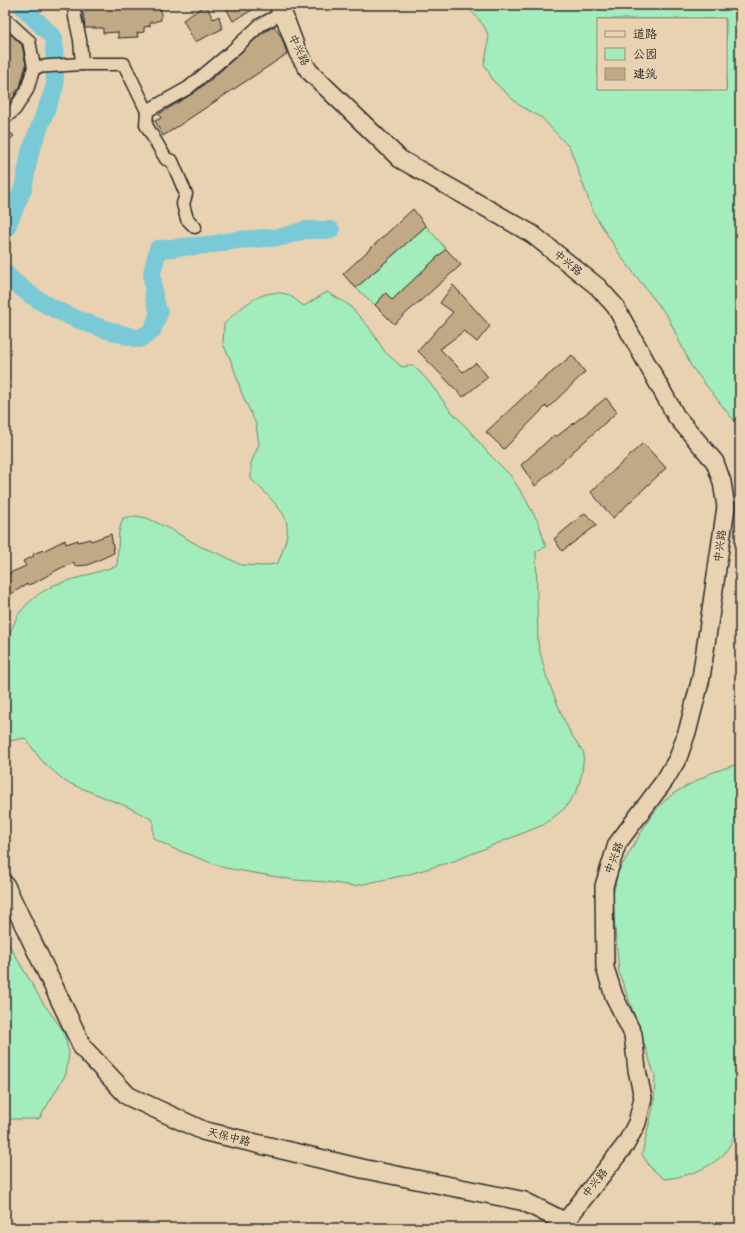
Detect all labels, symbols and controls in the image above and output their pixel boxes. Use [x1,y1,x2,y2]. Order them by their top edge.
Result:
legend [597,18,727,90]
text: 道路 [633,26,657,42]
street label: 中兴路 [285,32,313,68]
text: 公园 [633,46,657,62]
text: 建筑 [633,66,657,82]
street label: 中兴路 [550,247,586,279]
street label: 中兴路 [710,529,730,563]
street label: 中兴路 [601,840,627,876]
street label: 天保中路 [206,1124,252,1150]
street label: 中兴路 [579,1165,611,1201]

